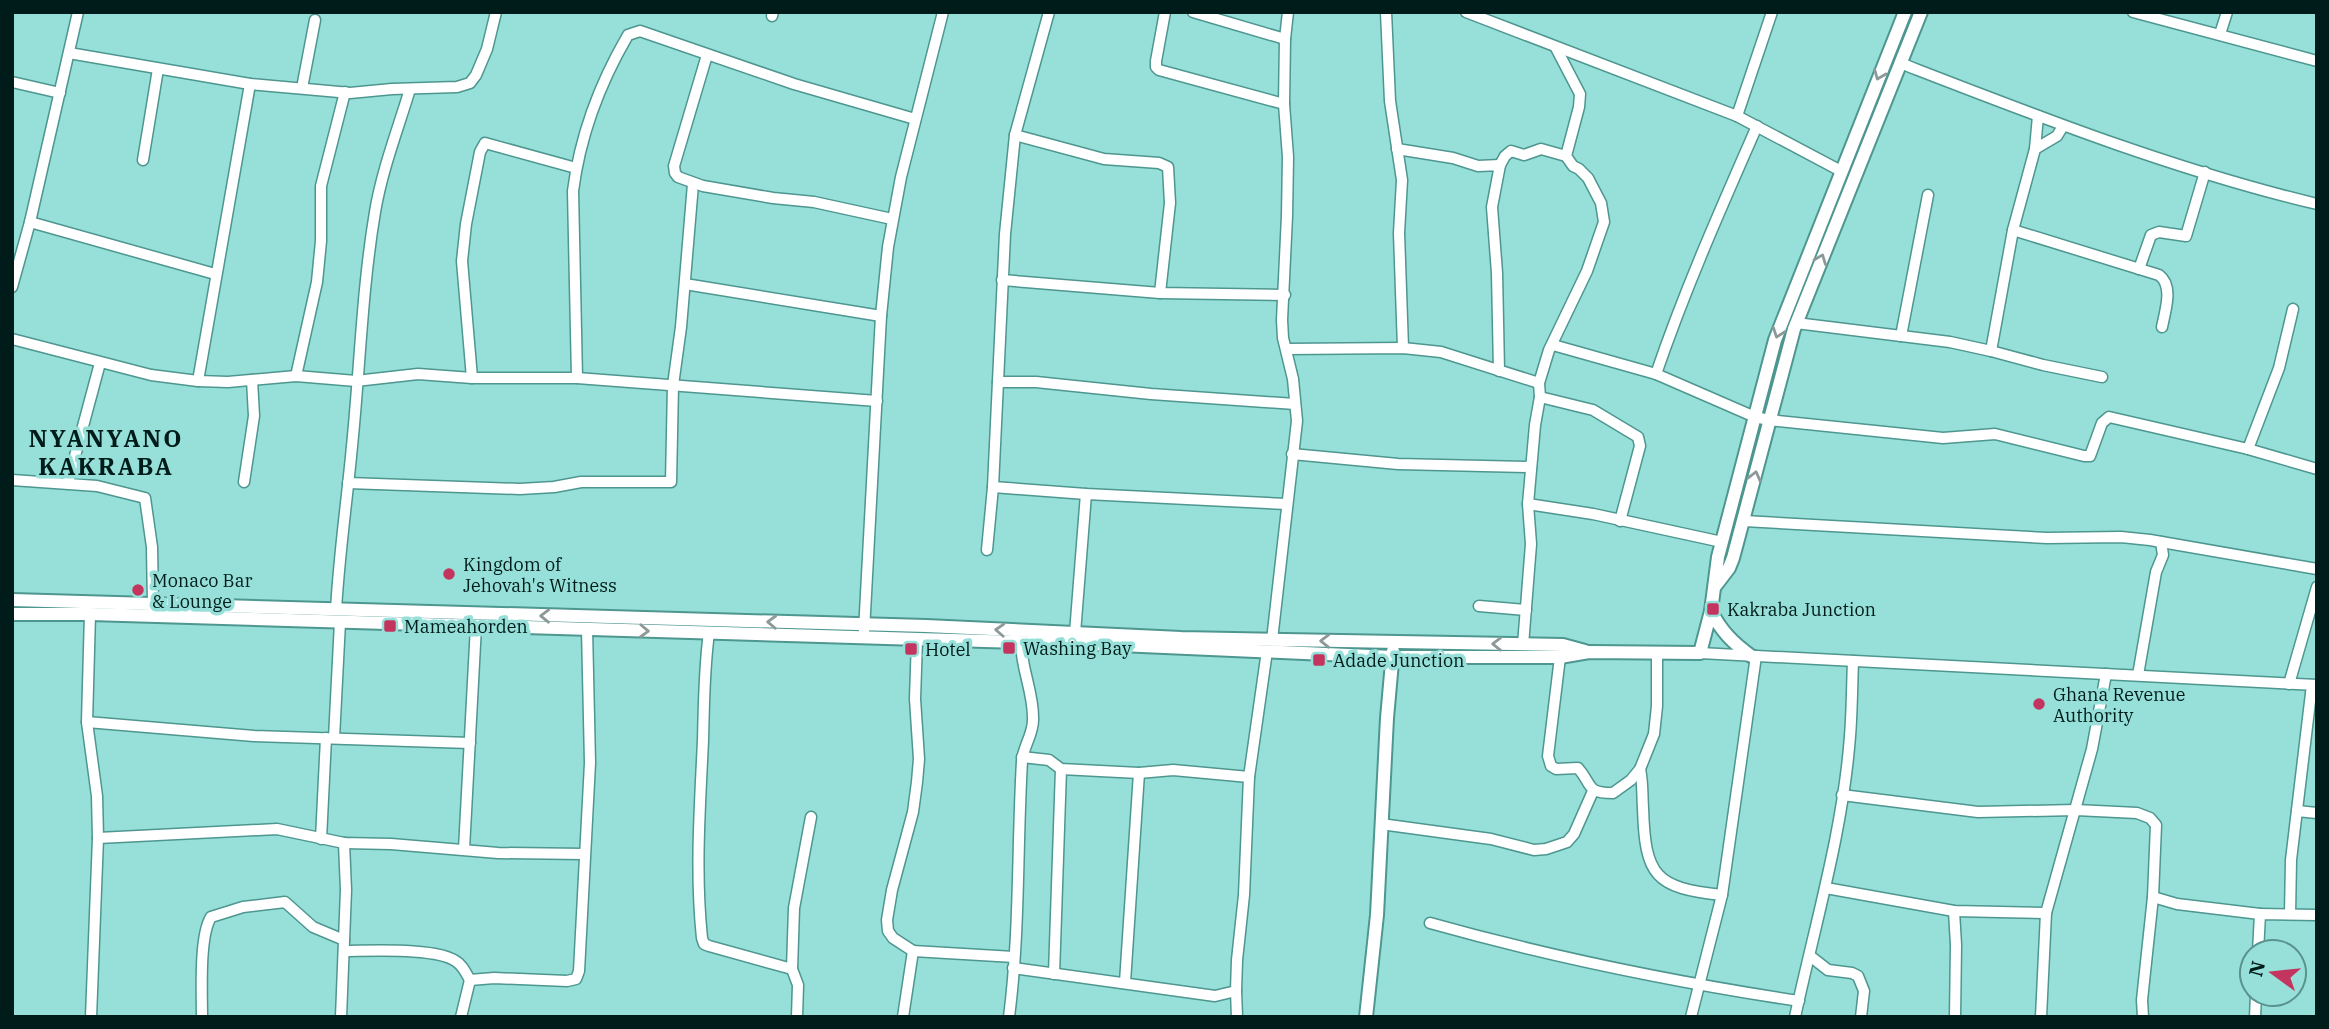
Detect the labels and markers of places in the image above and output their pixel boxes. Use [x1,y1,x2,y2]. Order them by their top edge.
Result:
place label: Kingdom of Jehovah's Witness [463,553,617,597]
marker: Kingdom of Jehovah's Witness [441,566,457,582]
place label: Monaco Bar & Lounge [152,569,253,613]
marker: Monaco Bar & Lounge [130,582,146,598]
place label: Kakraba Junction [1727,598,1876,621]
marker: Kakraba Junction [1705,601,1721,617]
place label: Mameahorden [404,615,528,638]
marker: Mameahorden [382,618,398,634]
place label: Washing Bay [1023,637,1132,660]
place label: Hotel [925,638,971,661]
marker: Washing Bay [1001,640,1017,656]
marker: Hotel [903,641,919,657]
place label: Adade Junction [1333,649,1465,672]
marker: Adade Junction [1311,652,1327,668]
place label: Ghana Revenue Authority [2053,683,2185,727]
marker: Ghana Revenue Authority [2031,696,2047,712]

